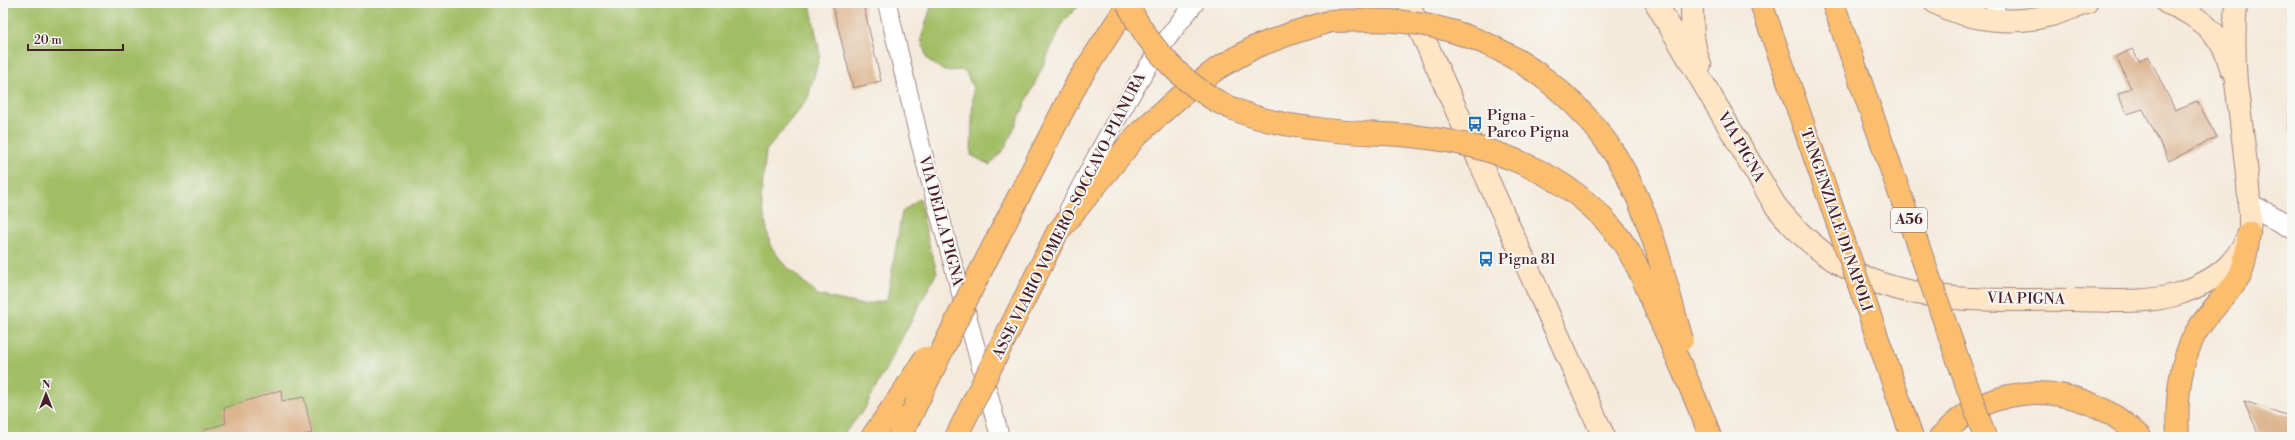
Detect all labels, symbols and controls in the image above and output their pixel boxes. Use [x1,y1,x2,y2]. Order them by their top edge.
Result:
scale bar [28,26,123,52]
text: 20 m [34,33,62,48]
street label: ASSE VIARIO VOMERO-SOCCAVO-PIANURA [988,69,1150,363]
place label: Pigna - Parco Pigna [1487,106,1569,142]
street label: VIA PIGNA [1713,108,1769,186]
bus stop icon: Pigna - Parco Pigna [1466,115,1484,133]
street label: TANGENZIALE DI NAPOLI [1796,126,1876,314]
street label: VIA DELLA PIGNA [914,153,968,289]
road number: A56 [1891,208,1927,232]
bus stop icon: Pigna 81 [1477,250,1495,268]
place label: Pigna 81 [1498,250,1556,269]
street label: VIA PIGNA [1986,289,2066,309]
north arrow [26,374,66,414]
text: N [42,378,51,392]

